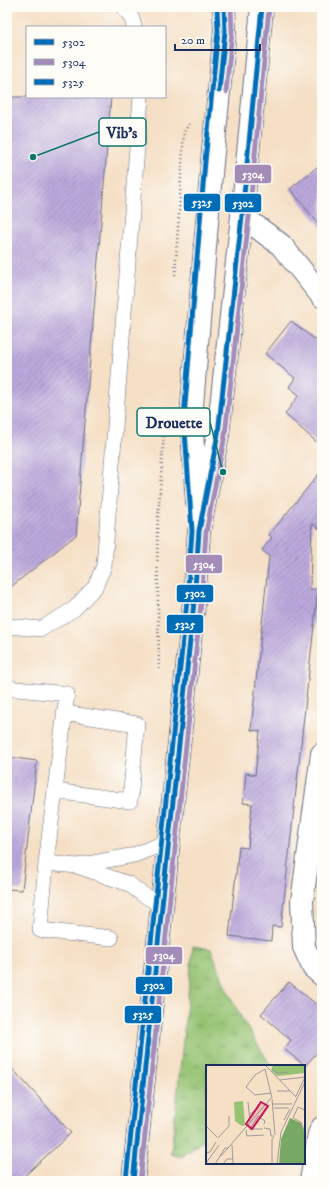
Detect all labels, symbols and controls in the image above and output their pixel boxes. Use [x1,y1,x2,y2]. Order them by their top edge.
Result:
legend [26,26,166,98]
scale bar [175,26,260,52]
text: 20 m [181,33,205,48]
text: 5302 [62,35,85,50]
text: 5304 [62,55,87,70]
text: 5325 [62,75,84,90]
callout: Vib's [99,118,146,146]
text: Vib's [106,123,138,143]
line badge: 5304 [234,164,272,184]
text: 5304 [241,168,265,182]
line badge: 5325 [183,193,221,212]
line badge: 5302 [224,193,262,213]
text: 5325 [191,196,213,210]
text: 5302 [232,197,254,211]
callout: Drouette [137,408,210,436]
text: Drouette [146,413,203,433]
line badge: 5304 [185,554,223,574]
text: 5304 [192,558,216,572]
line badge: 5302 [176,584,214,603]
text: 5302 [184,587,206,601]
line badge: 5325 [166,614,204,634]
text: 5325 [174,618,196,632]
line badge: 5304 [145,946,183,965]
text: 5304 [152,949,176,963]
line badge: 5302 [135,976,173,995]
text: 5302 [143,979,165,993]
line badge: 5325 [124,1005,162,1024]
text: 5325 [132,1008,154,1022]
inset map [206,1065,305,1164]

